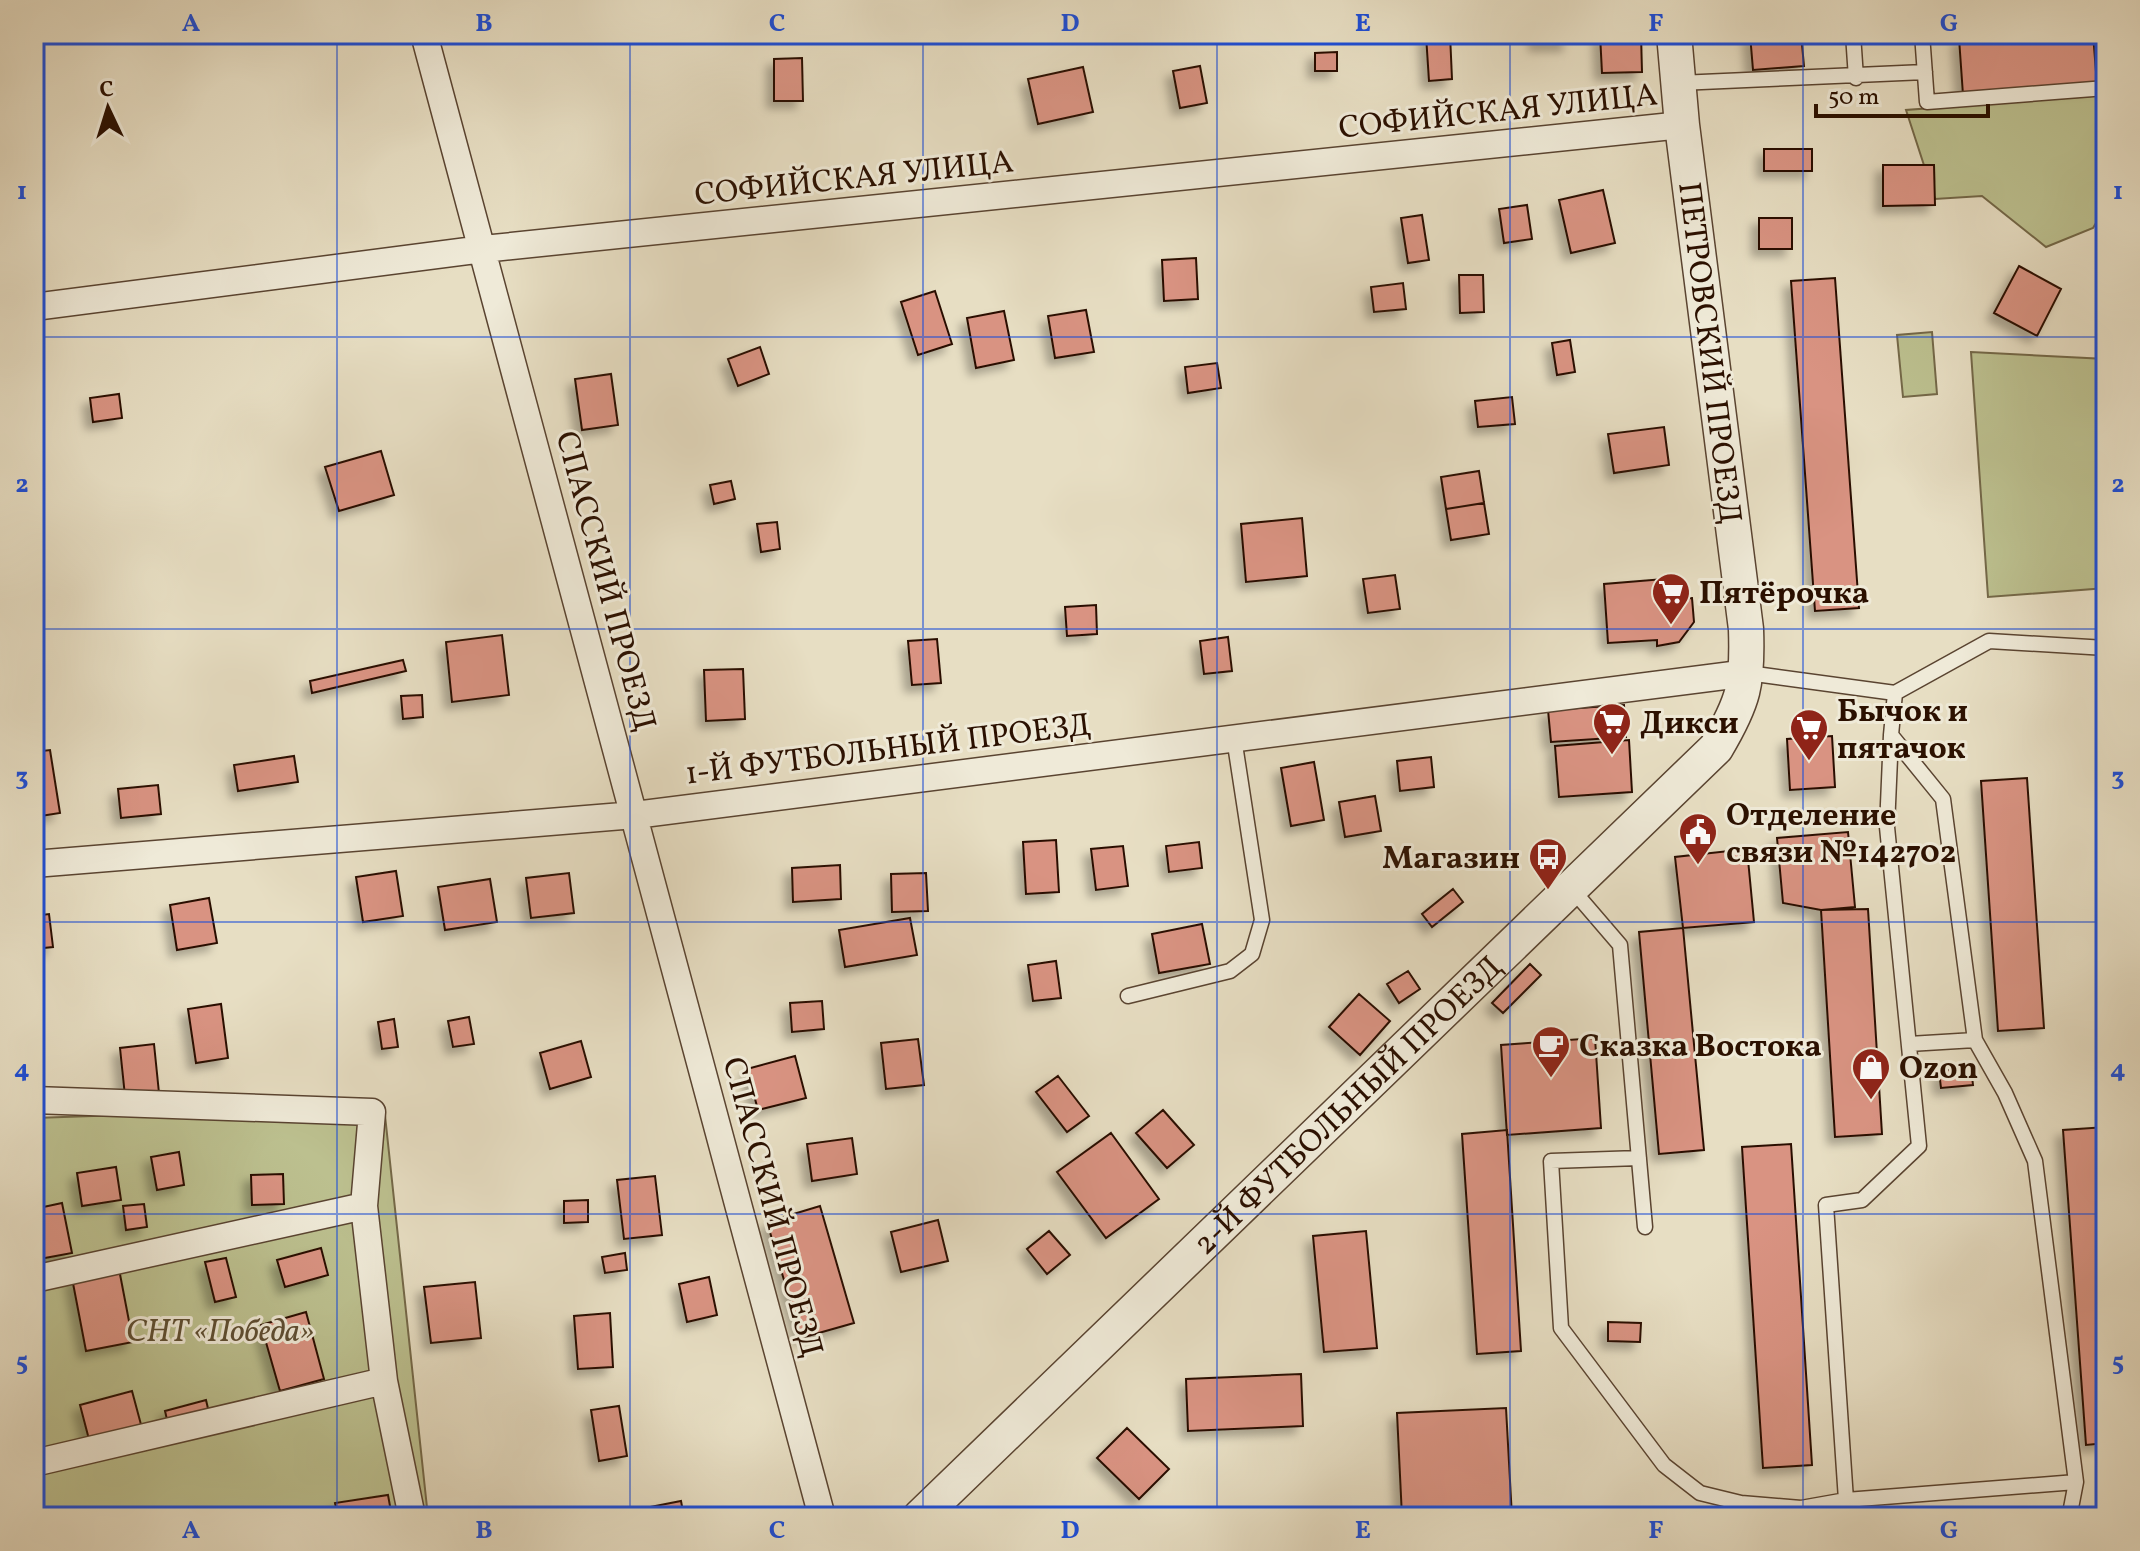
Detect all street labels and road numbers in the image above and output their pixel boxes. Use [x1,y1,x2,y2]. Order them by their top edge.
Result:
street label: СОФИЙСКАЯ УЛИЦА [1337,74,1660,152]
street label: СОФИЙСКАЯ УЛИЦА [693,141,1016,219]
street label: ПЕТРОВСКИЙ ПРОЕЗД [1665,180,1751,527]
street label: СПАССКИЙ ПРОЕЗД [543,427,665,737]
street label: 1-Й ФУТБОЛЬНЫЙ ПРОЕЗД [683,704,1094,798]
street label: 2-Й ФУТБОЛЬНЫЙ ПРОЕЗД [1185,947,1514,1266]
street label: СПАССКИЙ ПРОЕЗД [710,1053,832,1363]

